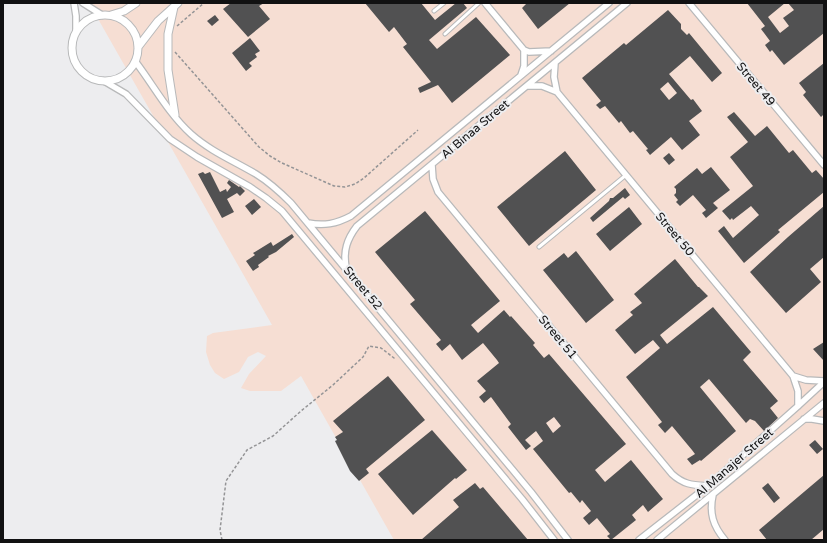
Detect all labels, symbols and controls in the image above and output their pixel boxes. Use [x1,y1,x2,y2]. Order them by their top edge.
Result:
street label: Street 49 [734,59,778,109]
street label: Al Binaa Street [438,96,512,161]
street label: Street 50 [653,209,698,259]
street label: Street 52 [341,263,385,313]
street label: Street 51 [536,312,580,362]
street label: Al Manajer Street [692,425,776,501]

